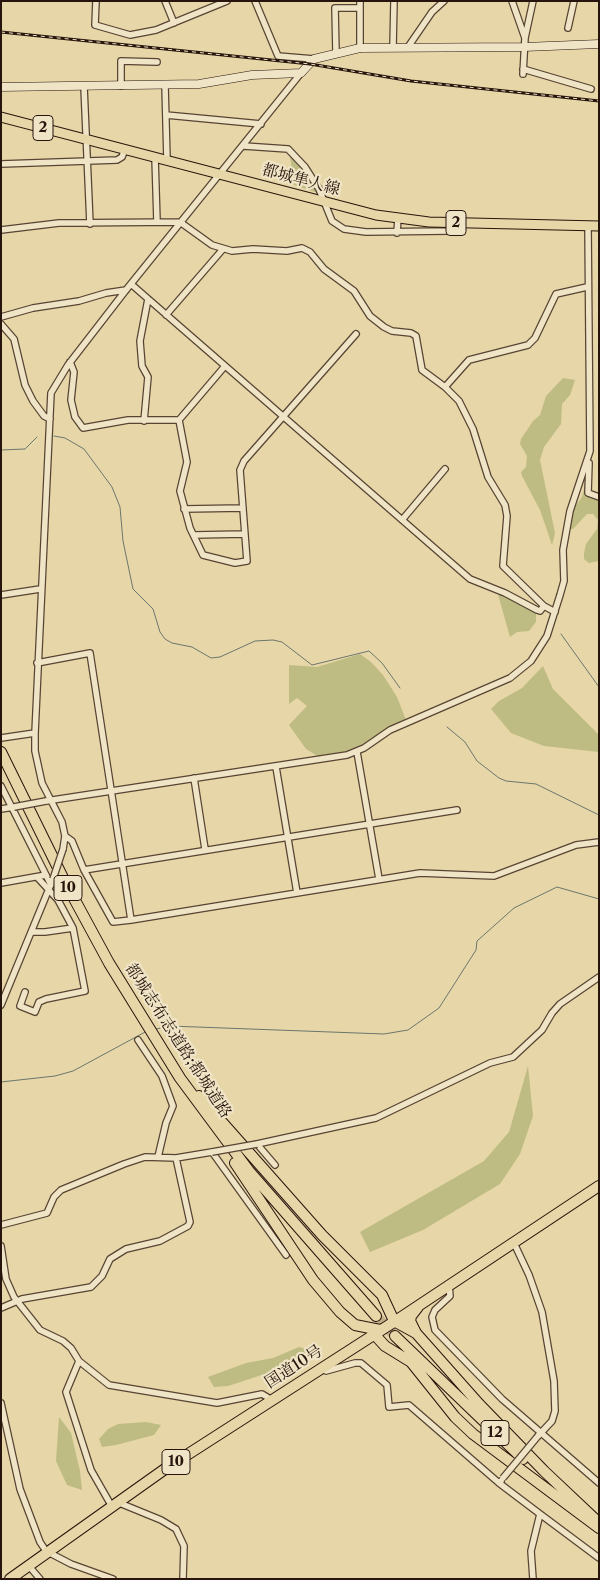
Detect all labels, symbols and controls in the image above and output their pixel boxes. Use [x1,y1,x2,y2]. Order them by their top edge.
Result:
road number: 2 [33,116,53,140]
street label: 都城隼人線 [260,160,342,200]
road number: 2 [446,210,466,236]
road number: 10 [54,876,82,900]
street label: 都城志布志道路;都城道路 [121,960,235,1122]
street label: 国道10号 [262,1341,326,1393]
road number: 12 [481,1420,509,1446]
road number: 10 [162,1450,190,1474]

